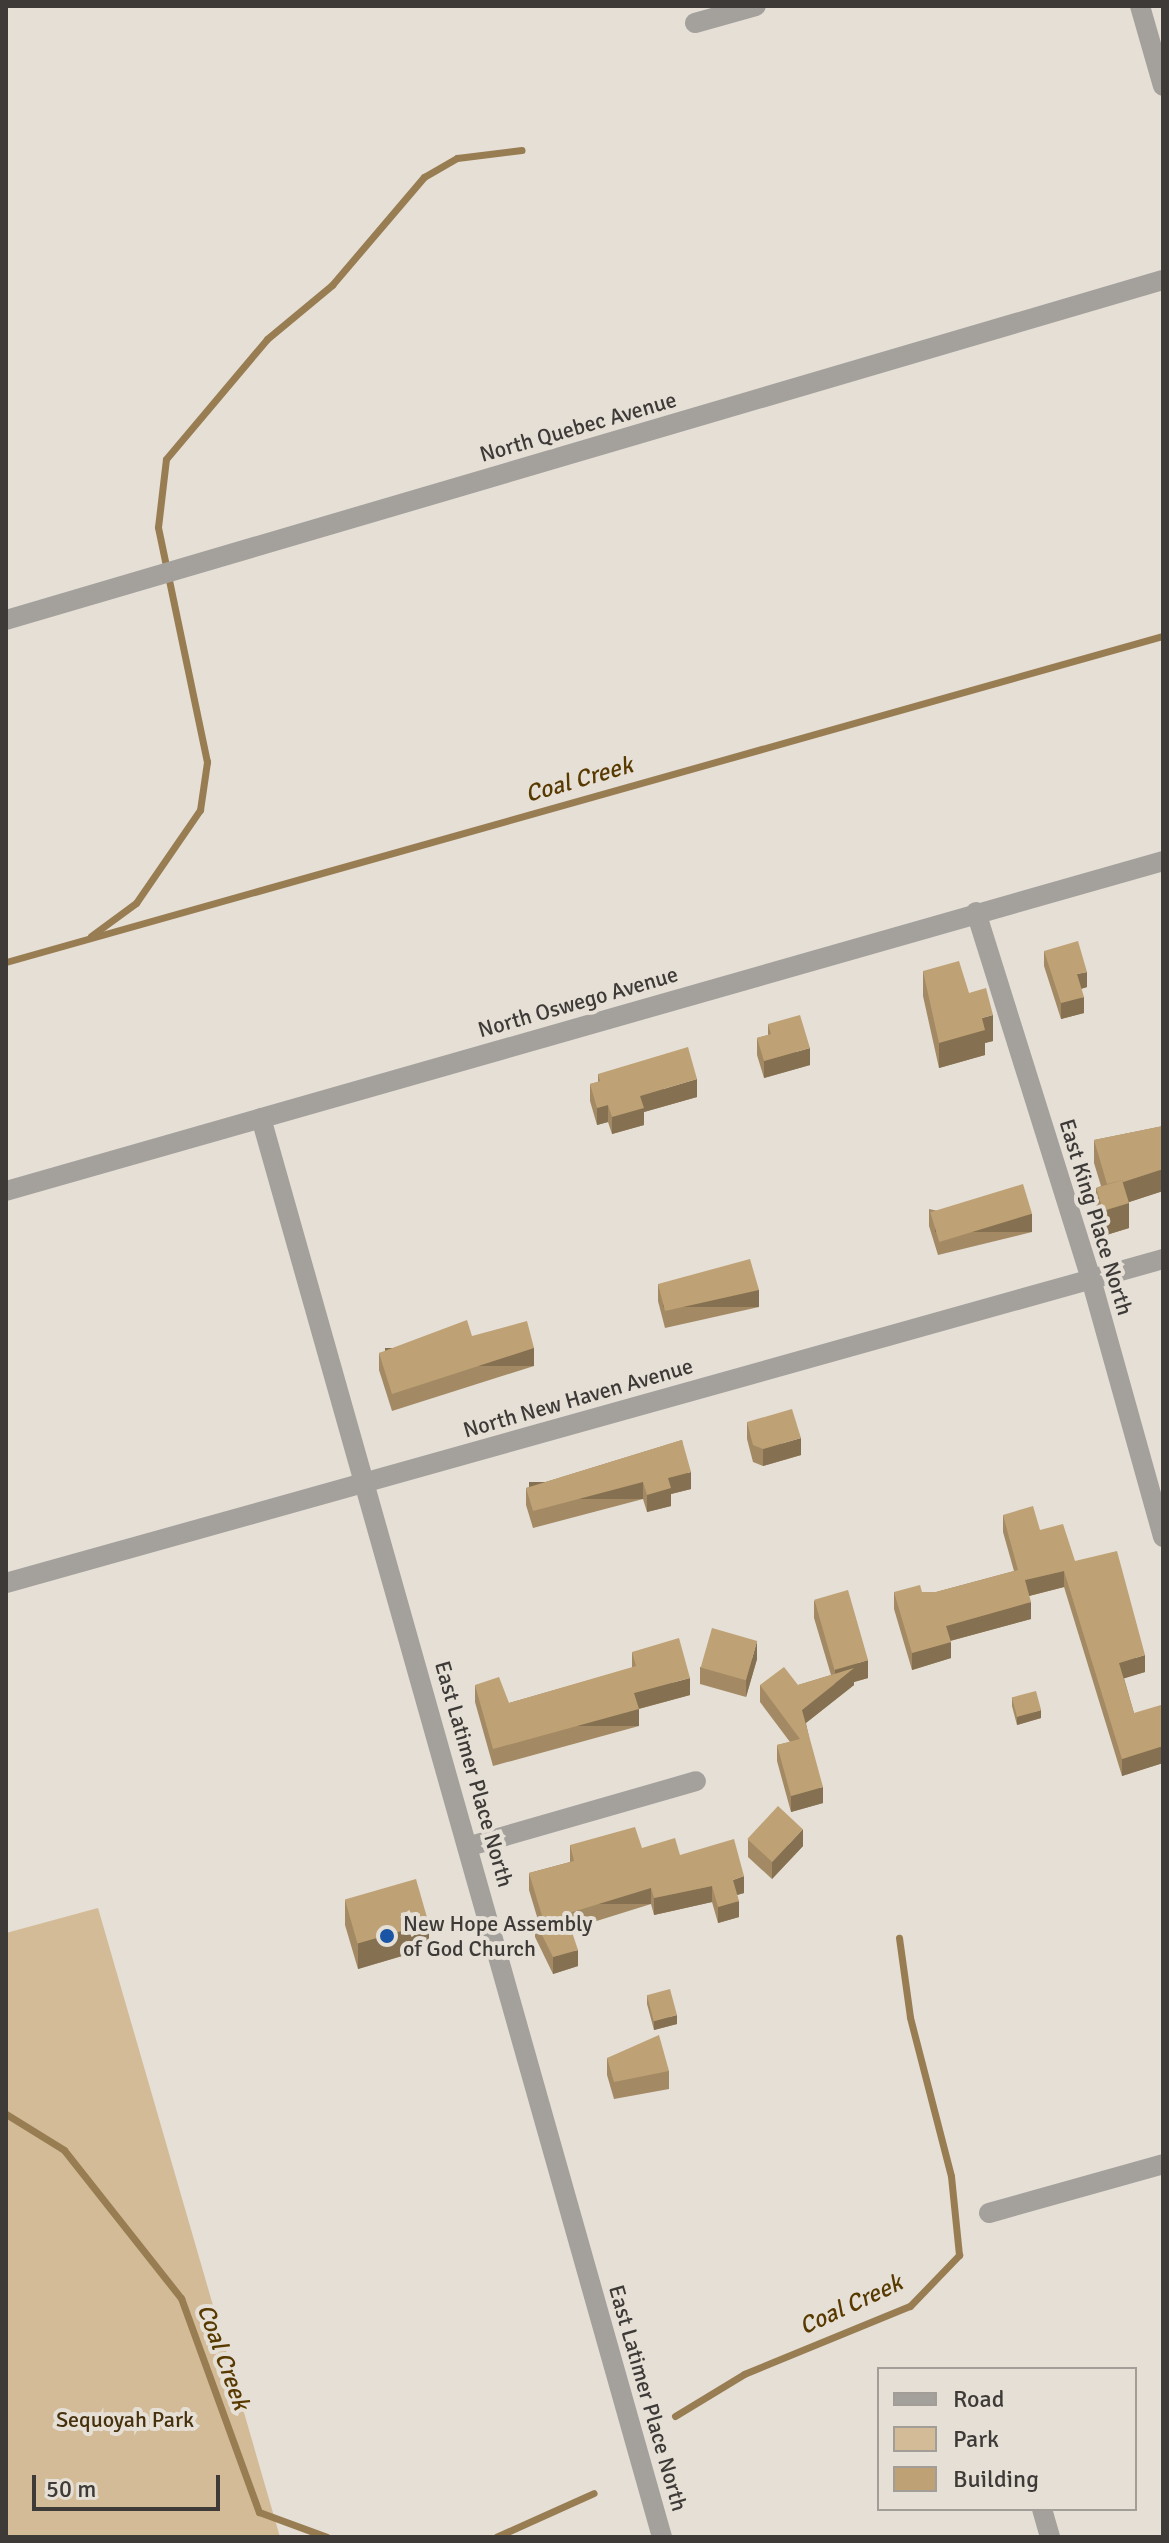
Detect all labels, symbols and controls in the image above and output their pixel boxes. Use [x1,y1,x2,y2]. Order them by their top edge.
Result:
street label: North Quebec Avenue [477,386,679,468]
water label: Coal Creek [522,751,636,809]
street label: North Oswego Avenue [475,961,681,1043]
street label: East King Place North [1054,1116,1138,1318]
street label: North New Haven Avenue [460,1353,696,1443]
street label: East Latimer Place North [429,1658,519,1890]
place label: New Hope Assembly of God Church [403,1910,593,1962]
marker: New Hope Assembly of God Church [378,1927,396,1945]
water label: Coal Creek [795,2269,907,2341]
street label: East Latimer Place North [603,2282,693,2514]
water label: Coal Creek [191,2300,255,2414]
legend [877,2367,1137,2511]
text: Road [953,2384,1004,2414]
park label: Sequoyah Park [56,2407,194,2433]
text: Park [953,2424,999,2454]
scale bar [36,2459,224,2509]
text: Building [953,2464,1039,2494]
text: 50 m [46,2474,96,2504]

